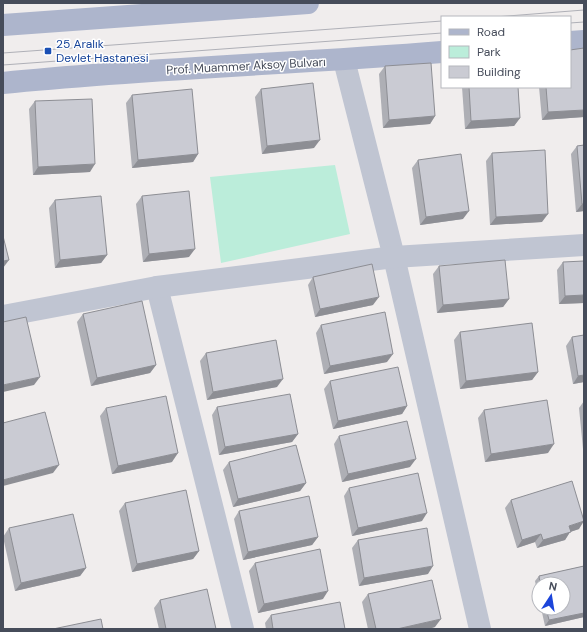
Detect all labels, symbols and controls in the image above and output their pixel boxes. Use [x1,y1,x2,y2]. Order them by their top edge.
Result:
legend [441,16,571,88]
text: Road [477,24,505,40]
place label: 25 Aralık Devlet Hastanesi [56,36,149,66]
text: Park [477,44,501,60]
marker: 25 Aralık Devlet Hastanesi [43,46,53,56]
street label: Prof. Muammer Aksoy Bulvarı [166,54,326,78]
text: Building [477,64,521,80]
north arrow [531,576,571,616]
text: N [548,579,558,594]

